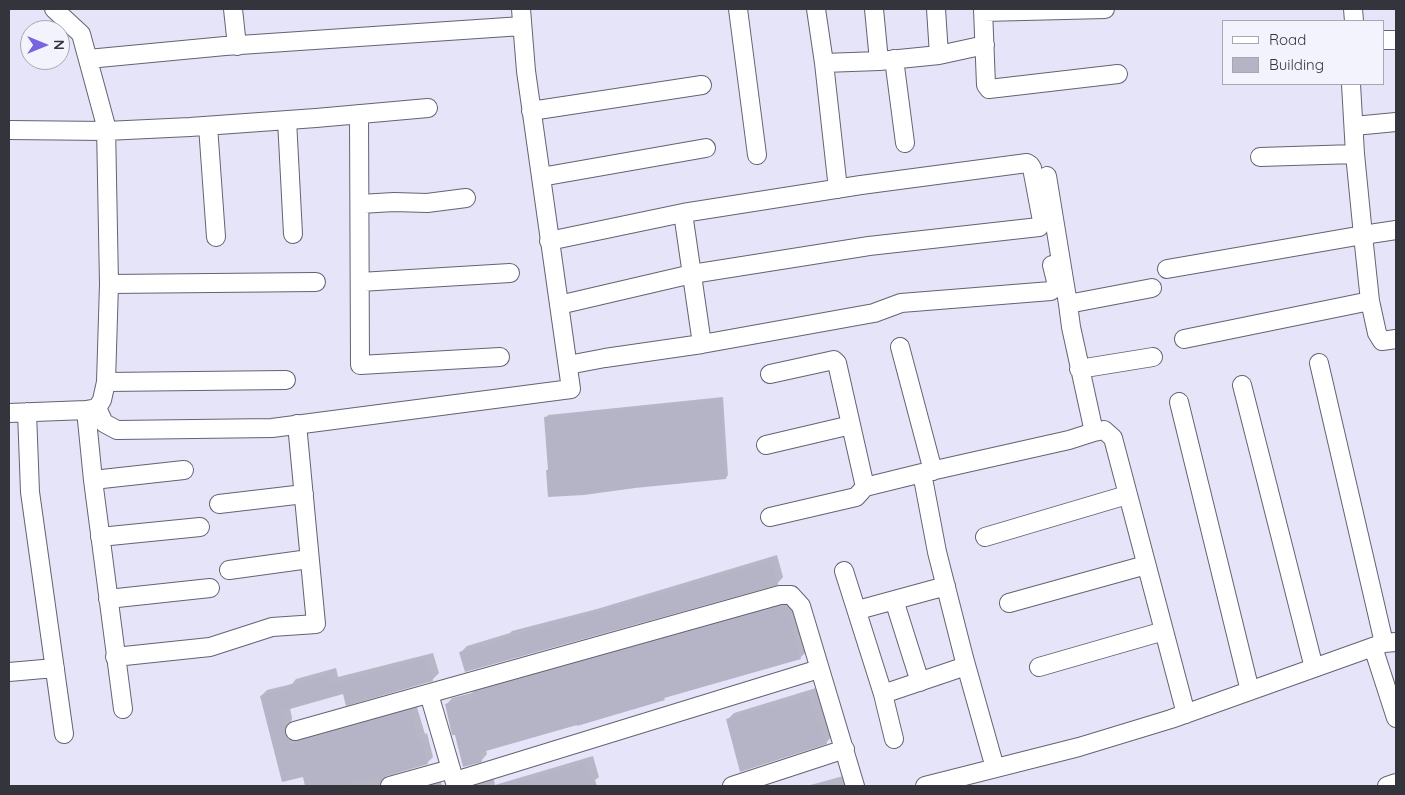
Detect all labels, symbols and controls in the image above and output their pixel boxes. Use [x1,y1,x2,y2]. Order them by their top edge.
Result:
north arrow [20,20,70,70]
legend [1222,20,1385,85]
text: Road [1269,30,1306,49]
text: N [50,40,68,50]
text: Building [1269,55,1324,74]

